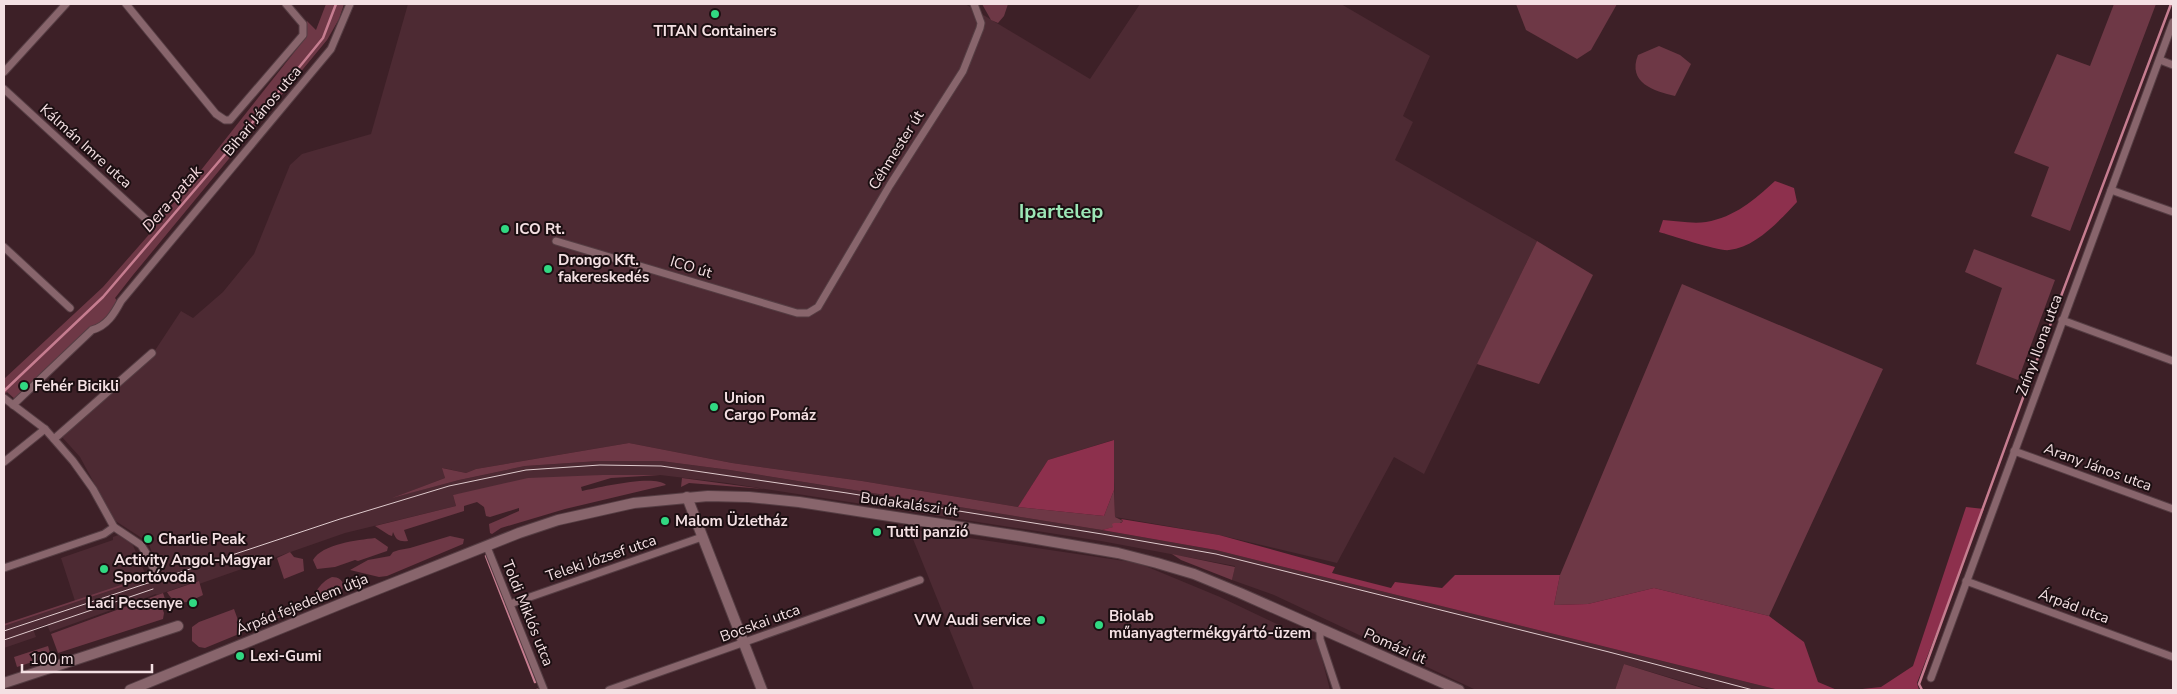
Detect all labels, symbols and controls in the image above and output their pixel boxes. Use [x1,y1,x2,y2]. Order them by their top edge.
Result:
marker: TITAN Containers [709,8,721,20]
place label: TITAN Containers [653,21,777,41]
street label: Bihari János utca [218,62,306,160]
street label: Kálmán Imre utca [36,99,136,193]
street label: Céhmester út [864,106,929,193]
water label: Dera-patak [137,160,208,237]
district label: Ipartelep [1019,198,1103,225]
place label: ICO Rt. [515,219,565,239]
marker: ICO Rt. [499,223,511,235]
place label: Drongo Kft. fakereskedés [558,250,649,287]
street label: ICO út [668,251,715,283]
marker: Drongo Kft. fakereskedés [542,263,554,275]
street label: Zrínyi Ilona utca [2011,292,2067,398]
place label: Fehér Bicikli [34,376,119,396]
marker: Fehér Bicikli [18,380,30,392]
place label: Union Cargo Pomáz [724,388,816,425]
marker: Union Cargo Pomáz [708,401,720,413]
street label: Arany János utca [2041,438,2155,496]
street label: Budakalászi út [859,487,960,521]
place label: Malom Üzletház [675,511,788,531]
marker: Malom Üzletház [659,515,671,527]
place label: Tutti panzió [887,522,969,542]
marker: Tutti panzió [871,526,883,538]
place label: Charlie Peak [158,529,247,549]
street label: Teleki József utca [543,530,659,586]
marker: Charlie Peak [142,533,154,545]
place label: Activity Angol-Magyar Sportóvoda [114,550,272,587]
street label: Toldi Miklós utca [498,557,558,669]
marker: Activity Angol-Magyar Sportóvoda [98,563,110,575]
street label: Árpád fejedelem útja [233,568,371,640]
street label: Árpád utca [2036,584,2112,628]
place label: Laci Pecsenye [87,593,183,613]
marker: Laci Pecsenye [187,597,199,609]
street label: Bocskai utca [717,599,803,647]
place label: Biolab műanyagtermékgyártó-üzem [1109,606,1311,643]
place label: VW Audi service [913,610,1031,630]
marker: VW Audi service [1035,614,1047,626]
marker: Biolab műanyagtermékgyártó-üzem [1093,619,1105,631]
street label: Pomázi út [1361,623,1430,669]
scale bar [22,642,152,674]
place label: Lexi-Gumi [250,646,322,666]
text: 100 m [30,649,74,669]
marker: Lexi-Gumi [234,650,246,662]

